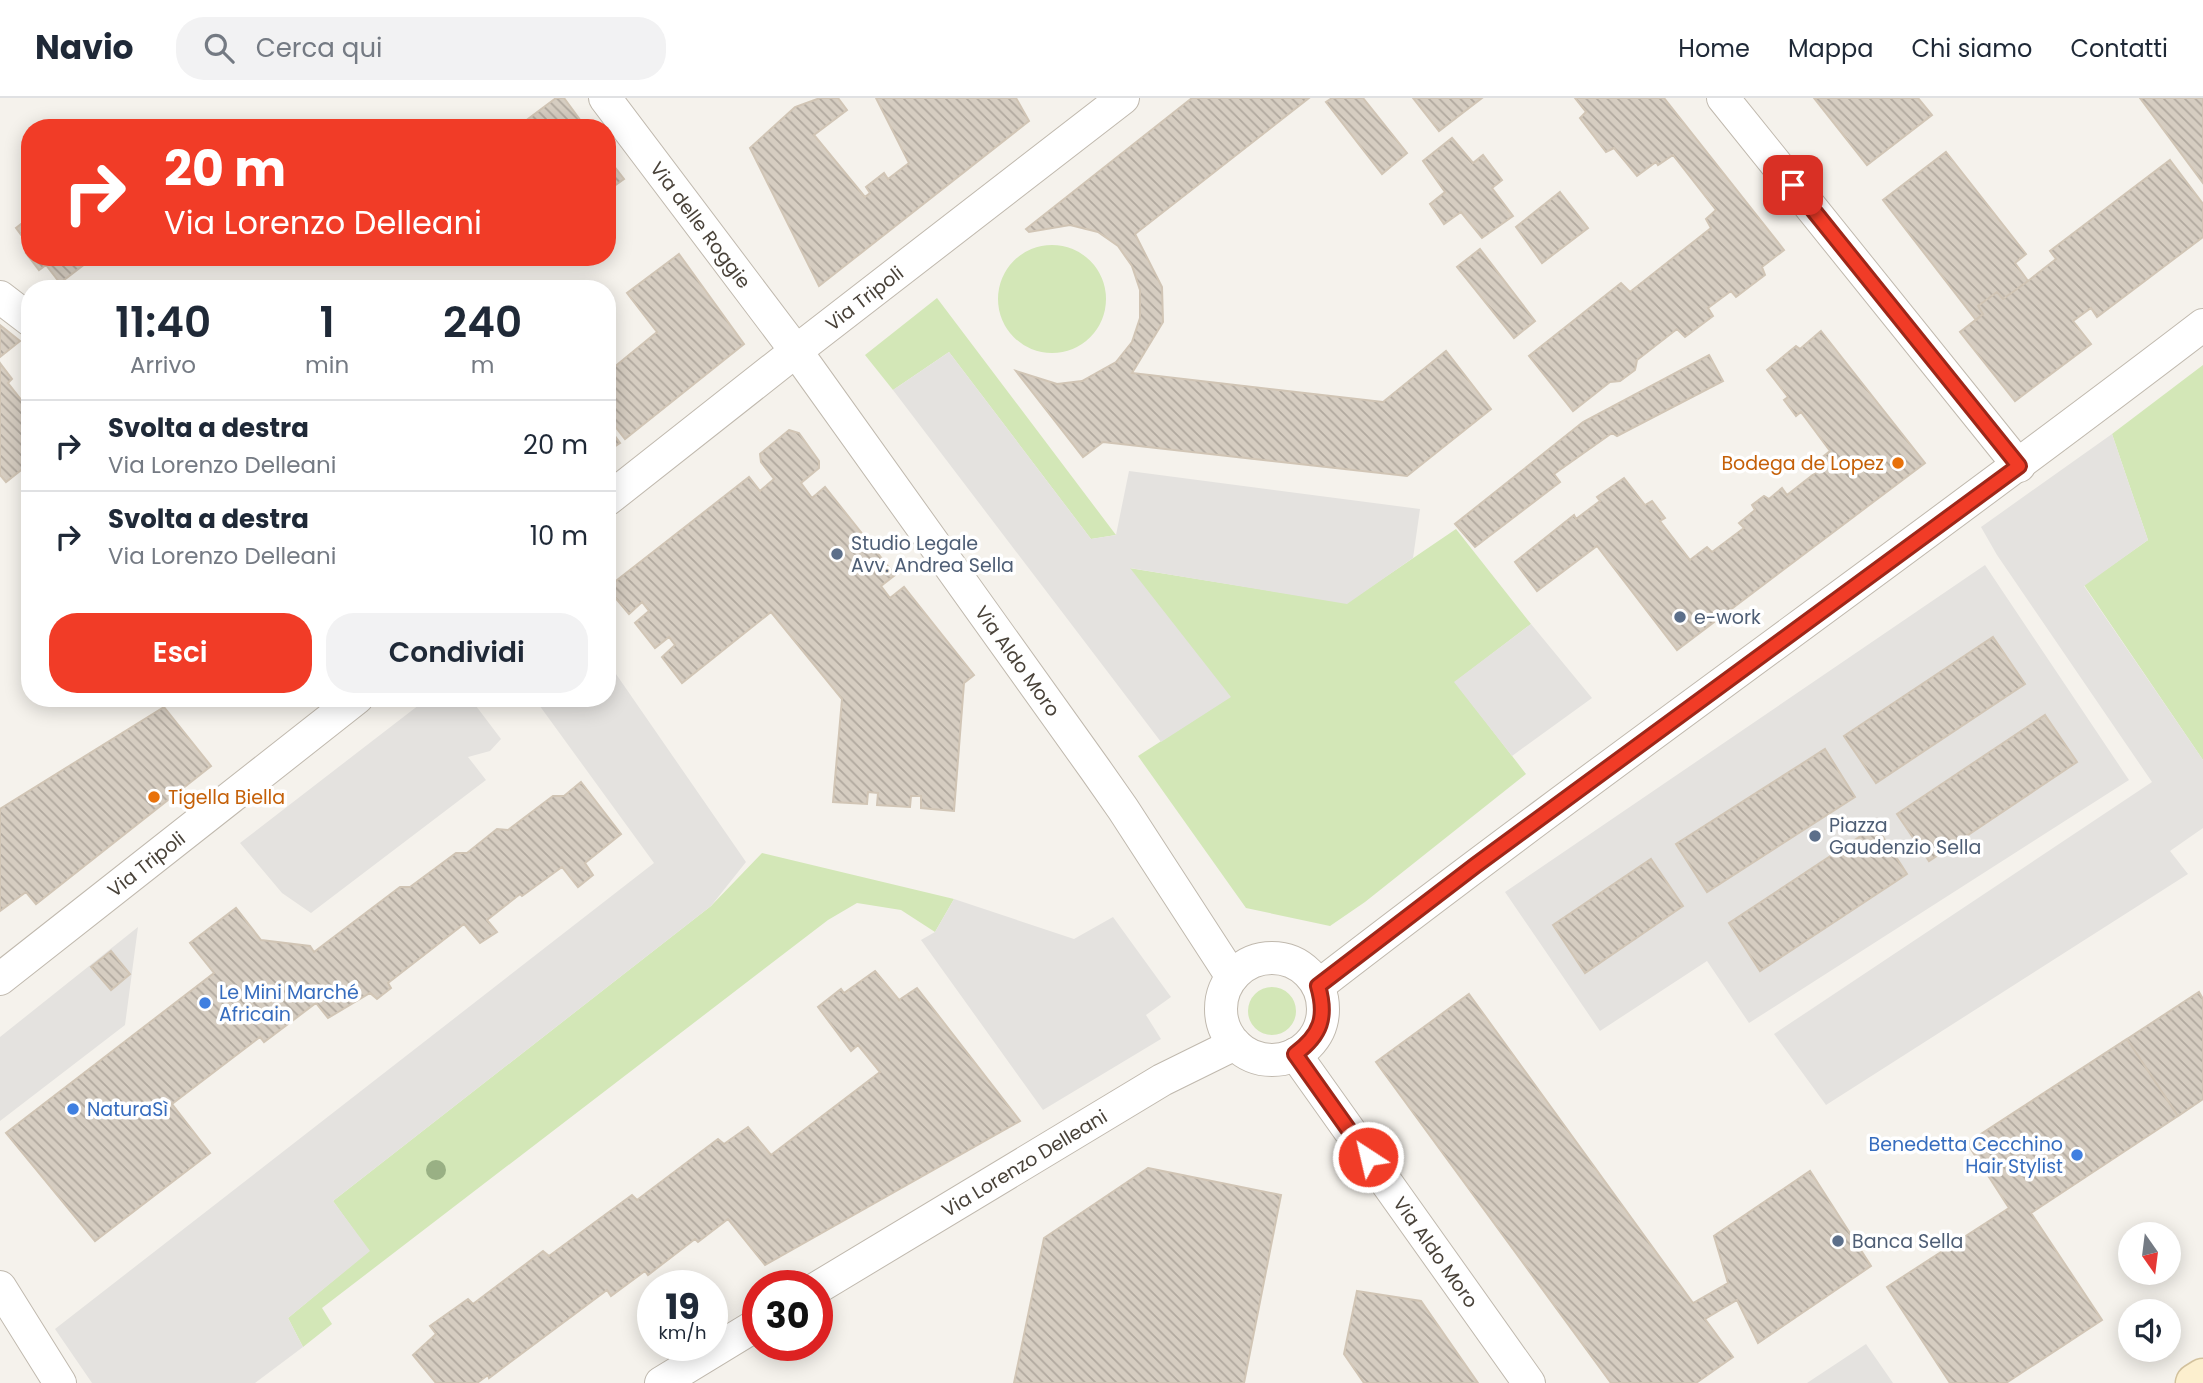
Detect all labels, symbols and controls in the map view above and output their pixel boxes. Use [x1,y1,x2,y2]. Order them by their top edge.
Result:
search box [176,17,666,80]
text: Navio [35,24,134,71]
icon: search [200,29,238,67]
text: Cerca qui [256,30,382,66]
text: Home [1678,32,1750,65]
text: Mappa [1788,32,1873,65]
text: Chi siamo [1911,32,2032,65]
text: Contatti [2070,32,2168,65]
text: 20 m [164,135,286,203]
icon: right [49,147,140,238]
pin [1763,155,1823,215]
street label: Via delle Roggie [644,156,757,294]
icon: arrive [1774,166,1812,204]
text: Via Lorenzo Delleani [164,200,482,245]
street label: Via Tripoli [820,260,909,337]
text: 11:40 [115,293,211,352]
text: 1 [320,293,335,352]
text: 240 [443,293,522,352]
text: Arrivo [130,349,196,381]
text: min [305,349,349,381]
text: m [471,349,494,381]
text: Svolta a destra [108,410,309,446]
icon: right [49,427,87,465]
text: 20 m [523,427,588,463]
text: Via Lorenzo Delleani [108,449,336,481]
place label: Bodega de Lopez [1721,450,1884,477]
marker: Bodega de Lopez [1890,455,1906,471]
text: Svolta a destra [108,501,309,537]
icon: right [49,518,87,556]
text: 10 m [530,518,588,554]
place label: Studio Legale Avv. Andrea Sella [851,530,1014,579]
text: Via Lorenzo Delleani [108,540,336,572]
marker: Studio Legale Avv. Andrea Sella [829,546,845,562]
street label: Via Aldo Moro [968,600,1066,722]
place label: e-work [1694,604,1761,631]
marker: e-work [1672,609,1688,625]
button: Esci [49,613,312,693]
button: Condividi [326,613,588,693]
place label: Tigella Biella [168,784,285,811]
marker: Tigella Biella [146,789,162,805]
place label: Piazza Gaudenzio Sella [1829,812,1981,861]
street label: Via Tripoli [102,825,191,903]
marker: Piazza Gaudenzio Sella [1807,828,1823,844]
place label: Le Mini Marché Africain [219,979,359,1028]
marker: Le Mini Marché Africain [197,995,213,1011]
place label: NaturaSì [87,1096,168,1123]
marker: NaturaSì [65,1101,81,1117]
street label: Via Lorenzo Delleani [937,1103,1112,1224]
position arrow [1331,1120,1405,1194]
place label: Benedetta Cecchino Hair Stylist [1869,1131,2063,1180]
marker: Benedetta Cecchino Hair Stylist [2069,1147,2085,1163]
street label: Via Aldo Moro [1387,1191,1484,1313]
north arrow [2118,1222,2180,1284]
map controls [2118,1222,2181,1362]
place label: Banca Sella [1852,1228,1963,1255]
marker: Banca Sella [1830,1233,1846,1249]
speed limit sign: 30 [742,1270,833,1361]
text: 19 [665,1282,700,1331]
button: sound [2118,1299,2181,1362]
text: km/h [659,1320,706,1345]

